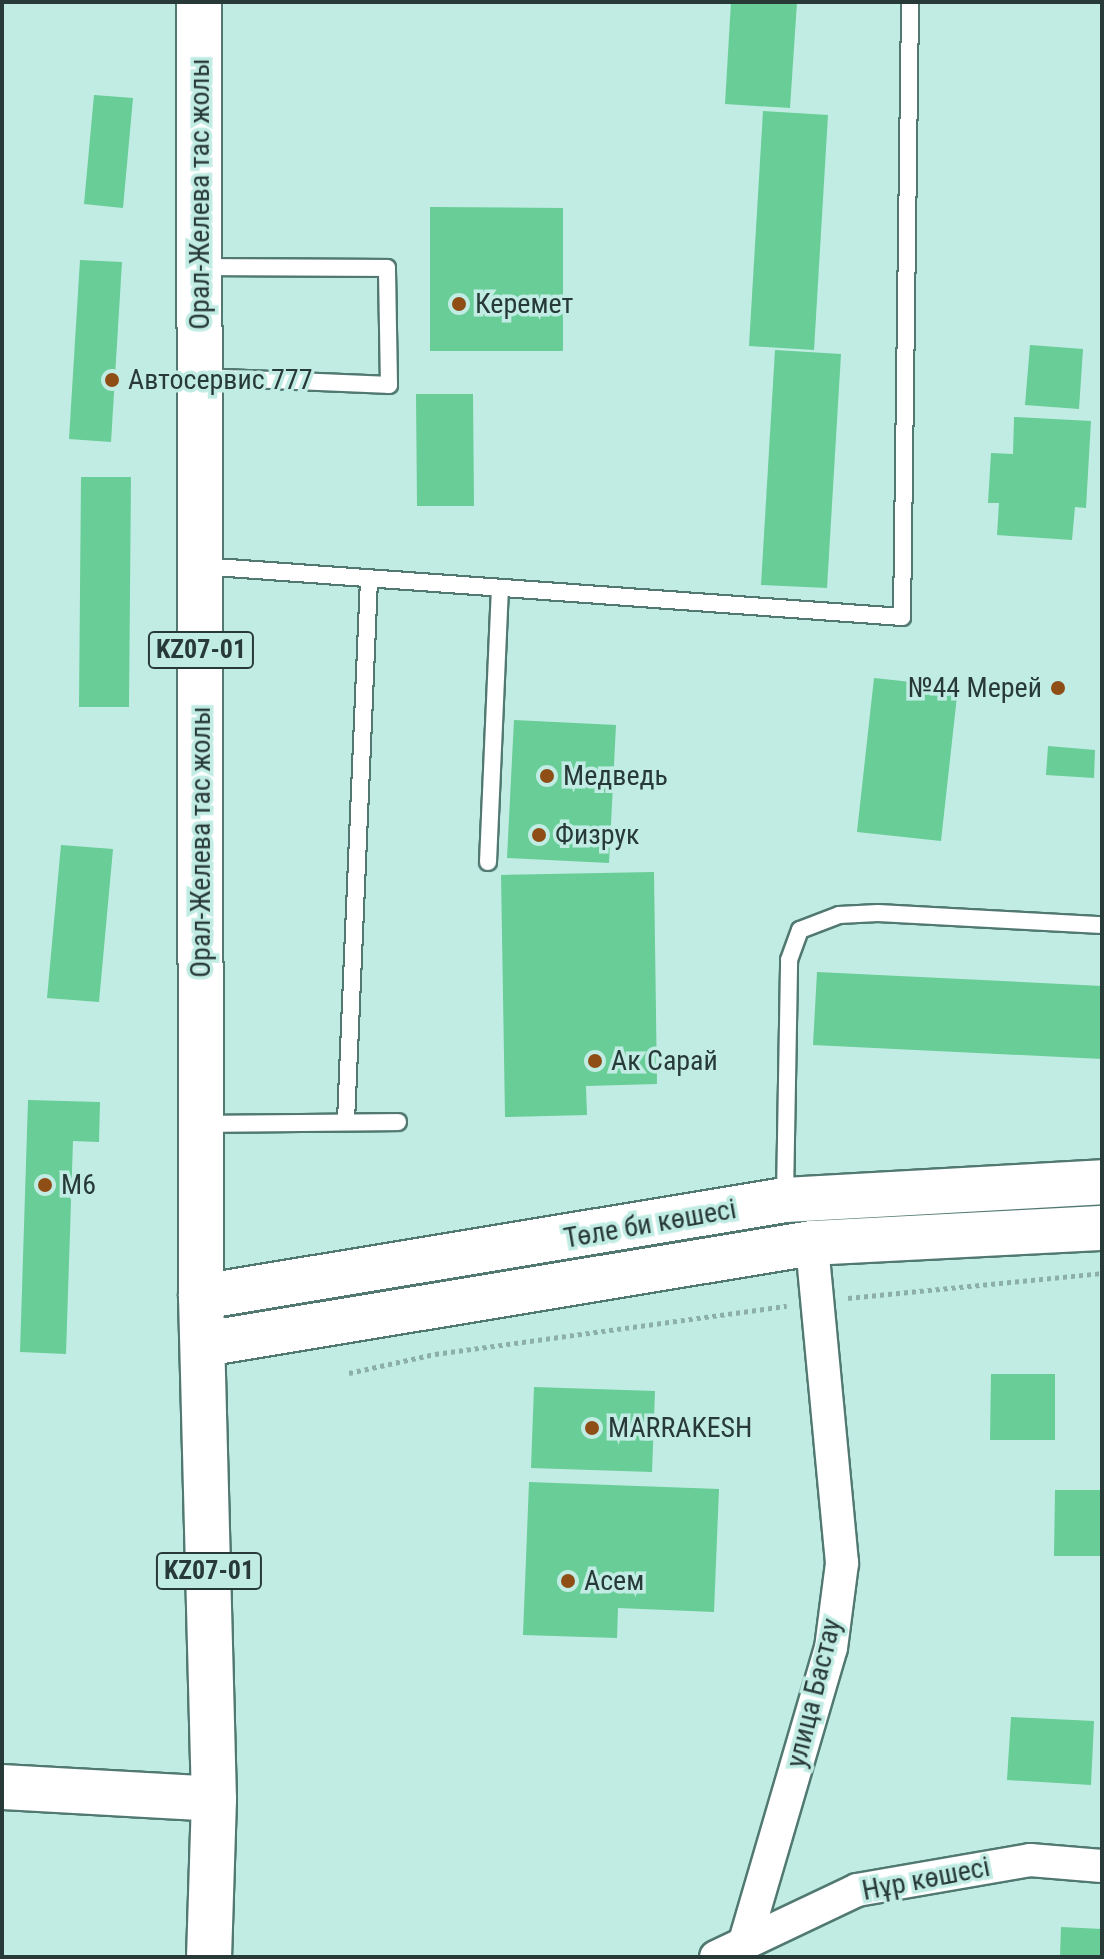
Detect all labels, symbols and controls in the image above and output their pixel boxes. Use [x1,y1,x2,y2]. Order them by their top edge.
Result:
street label: Орал-Желева тас жолы [183,58,217,330]
place label: Керемет [475,287,573,321]
marker: Керемет [450,295,468,313]
place label: Автосервис 777 [128,363,313,397]
marker: Автосервис 777 [103,371,121,389]
road number: KZ07-01 [147,628,255,672]
place label: №44 Мерей [908,671,1042,705]
marker: №44 Мерей [1049,679,1067,697]
street label: Орал-Желева тас жолы [184,706,218,978]
place label: Медведь [563,759,668,793]
marker: Медведь [538,767,556,785]
place label: Физрук [555,818,640,852]
marker: Физрук [530,826,548,844]
place label: Ак Сарай [611,1044,718,1078]
marker: Ак Сарай [586,1052,604,1070]
place label: М6 [61,1168,96,1202]
marker: М6 [36,1176,54,1194]
street label: Төле би көшесі [561,1192,739,1256]
place label: MARRAKESH [608,1411,752,1445]
marker: MARRAKESH [583,1419,601,1437]
road number: KZ07-01 [155,1549,263,1593]
place label: Асем [584,1564,644,1598]
marker: Асем [559,1572,577,1590]
street label: улица Бастау [779,1615,849,1771]
street label: Нұр көшесі [859,1850,993,1908]

